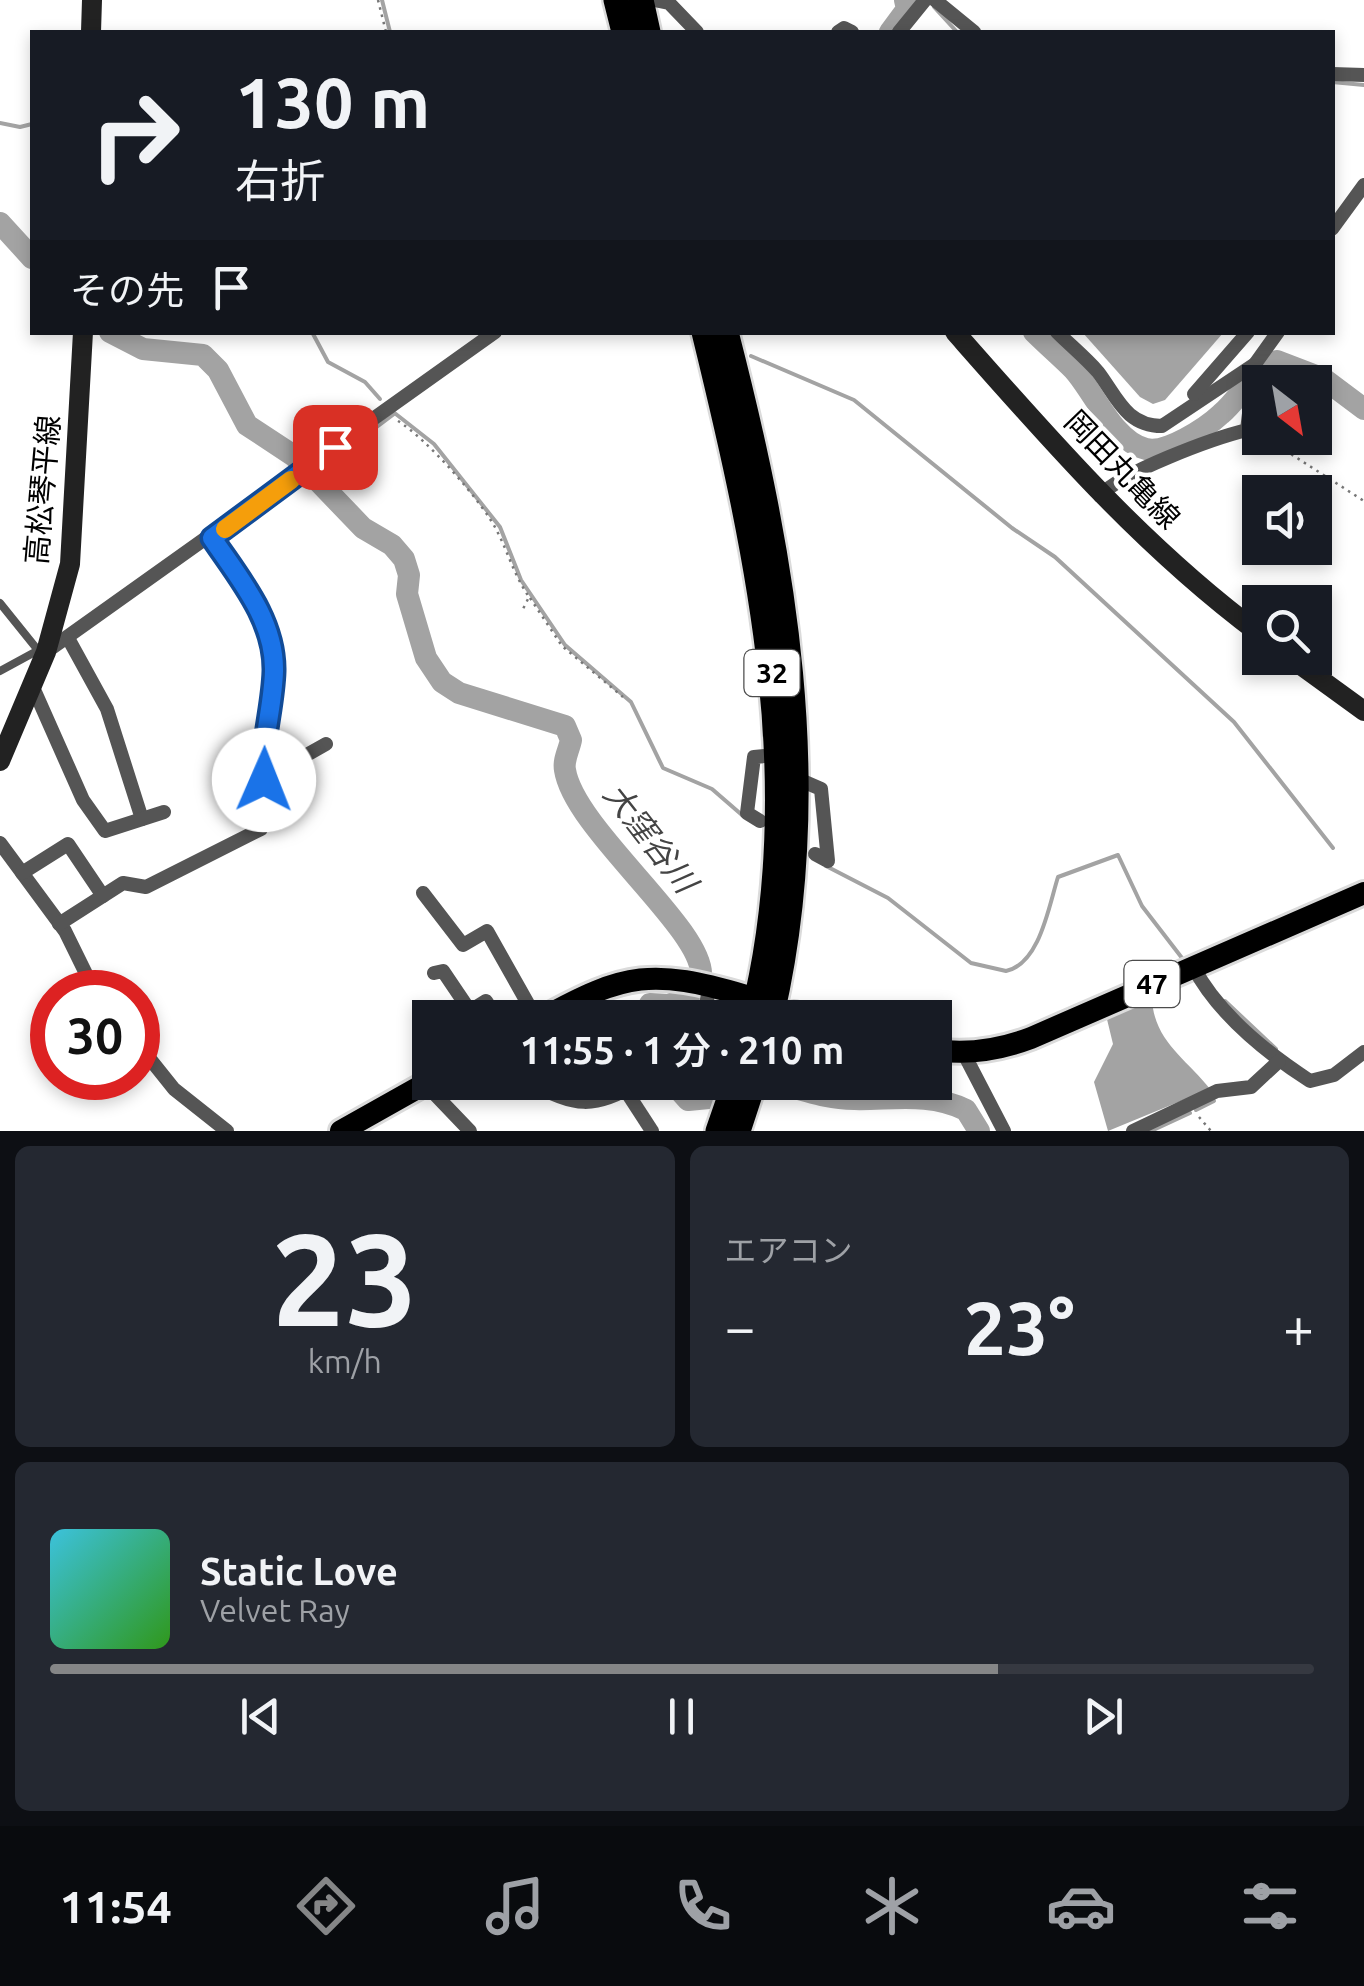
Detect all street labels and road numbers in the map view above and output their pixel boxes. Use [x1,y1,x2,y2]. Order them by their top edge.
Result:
street label: 岡田丸亀線 [1058,404,1187,535]
street label: 高松琴平線 [19,414,65,566]
road number: 32 [744,650,800,696]
road number: 47 [1124,961,1180,1007]

